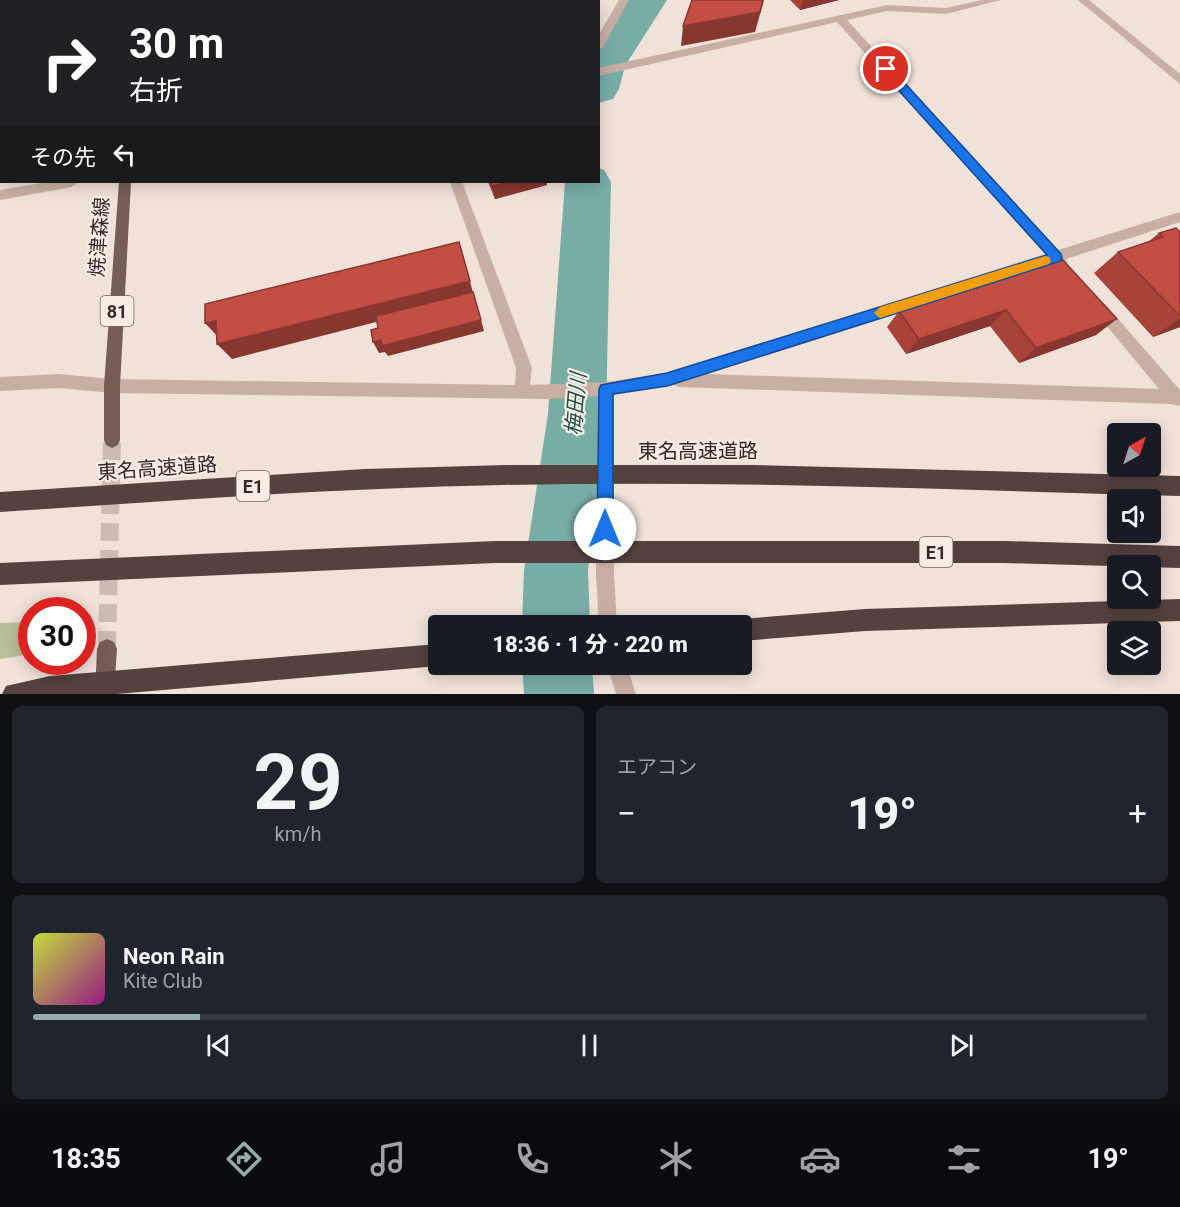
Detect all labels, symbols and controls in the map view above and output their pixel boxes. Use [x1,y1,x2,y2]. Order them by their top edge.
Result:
text: 30 m [129,19,224,68]
icon: right [30,24,108,102]
pin [860,43,911,94]
icon: arrive [869,52,902,85]
text: 右折 [129,75,183,107]
icon: left [108,138,141,171]
text: その先 [30,145,96,170]
street label: 焼津森線 [84,196,114,278]
road number: 81 [100,296,134,326]
water label: 梅田川 [561,370,591,436]
north arrow [1107,423,1161,477]
map controls [1107,423,1161,675]
street label: 東名高速道路 [638,439,758,463]
street label: 東名高速道路 [96,452,218,484]
road number: E1 [236,471,270,501]
button: sound [1107,489,1161,543]
position arrow [573,497,637,561]
road number: E1 [920,537,952,567]
button: search [1107,555,1161,609]
speed limit sign: 30 [18,597,96,675]
button: layers [1107,621,1161,675]
text: 18:36 · 1 分 · 220 m [492,632,688,657]
text: 29 [253,737,343,828]
text: エアコン [617,755,697,779]
text: 19° [847,787,917,840]
text: − [617,794,636,833]
text: + [1128,794,1147,833]
text: km/h [275,822,321,846]
text: Neon Rain [123,944,225,969]
text: Kite Club [123,969,203,993]
icon: previous [202,1029,235,1062]
icon: pause [573,1029,606,1062]
icon: next [945,1029,978,1062]
icon: directions [223,1138,265,1180]
icon: music [367,1138,409,1180]
icon: phone [511,1138,553,1180]
icon: climate [655,1138,697,1180]
icon: car [799,1138,841,1180]
icon: filters [943,1138,985,1180]
text: 18:35 [51,1143,121,1175]
text: 19° [1087,1143,1129,1175]

